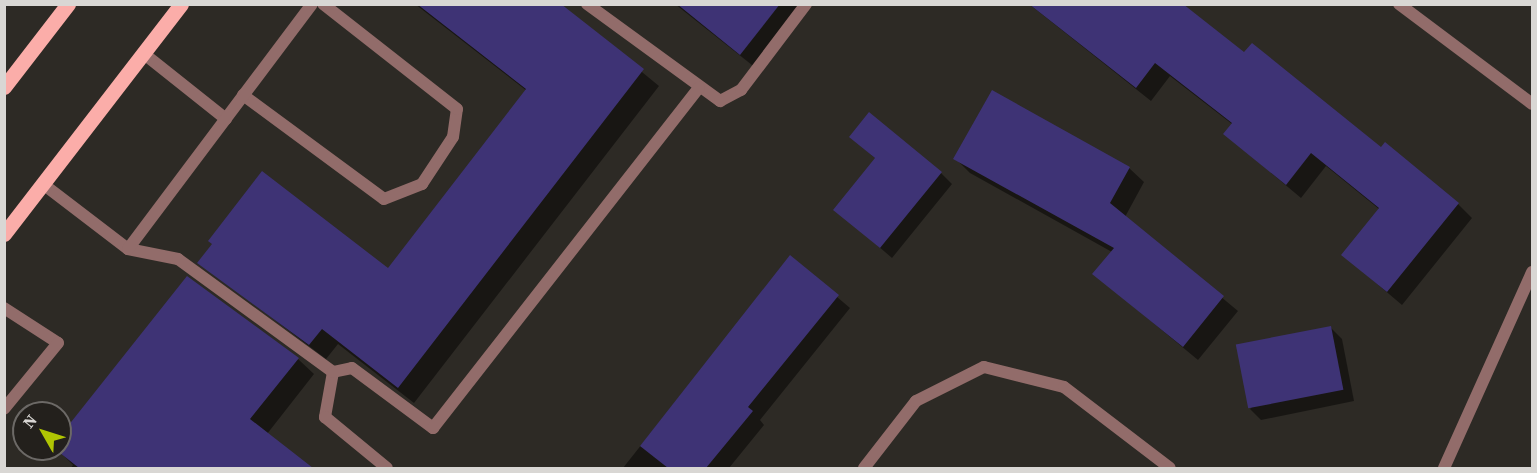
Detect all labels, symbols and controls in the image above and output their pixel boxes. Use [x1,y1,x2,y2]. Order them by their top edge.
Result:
north arrow [12,401,72,461]
text: N [17,409,42,432]

